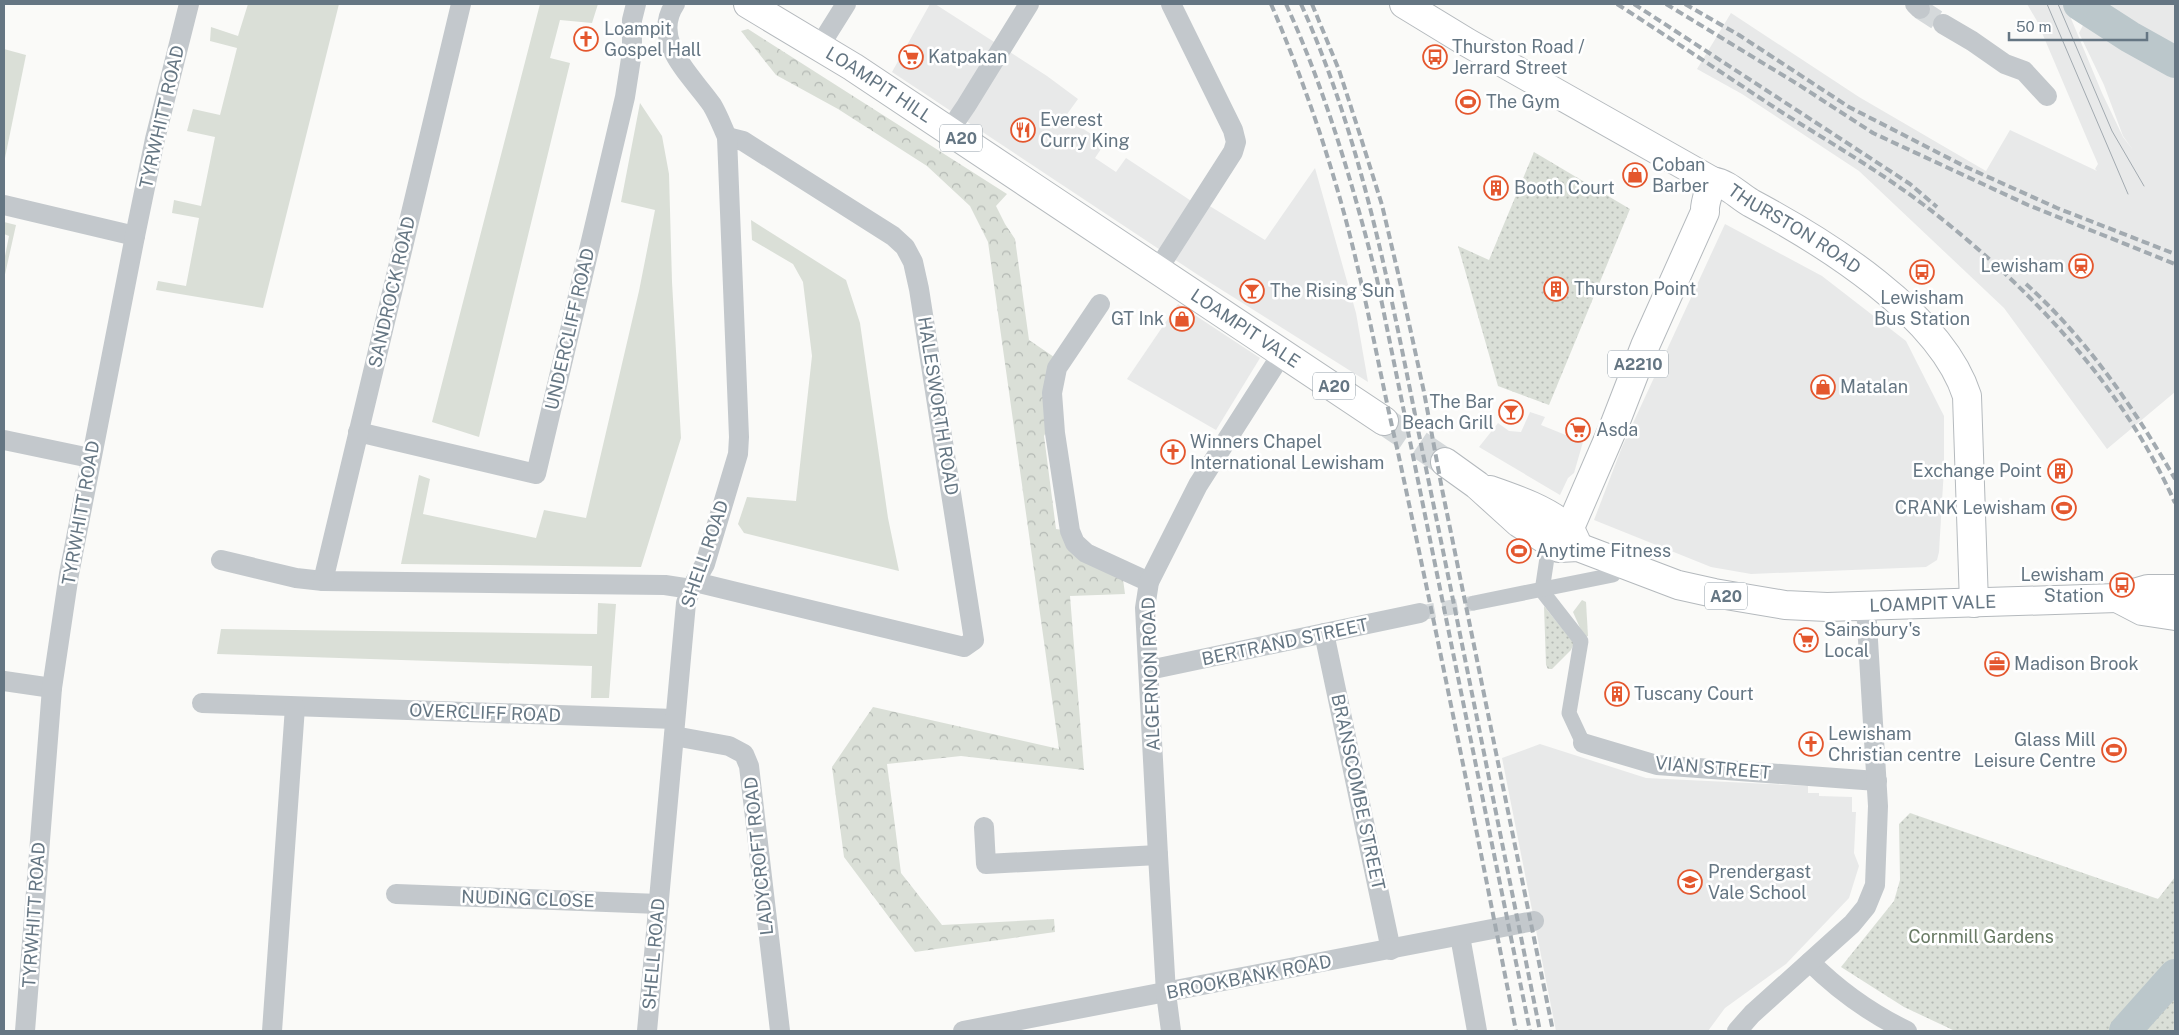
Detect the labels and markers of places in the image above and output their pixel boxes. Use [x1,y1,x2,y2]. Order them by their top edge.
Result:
place label: Loampit Gospel Hall [604,18,702,60]
church icon: Loampit Gospel Hall [573,26,599,52]
place label: Thurston Road / Jerrard Street [1452,36,1585,78]
supermarket icon: Katpakan [898,44,924,70]
bus stop icon: Thurston Road / Jerrard Street [1422,44,1448,70]
place label: Katpakan [928,46,1007,67]
sports icon: The Gym [1455,89,1481,115]
place label: The Gym [1486,91,1560,112]
place label: Everest Curry King [1040,109,1130,151]
restaurant icon: Everest Curry King [1010,117,1036,143]
place label: Coban Barber [1652,154,1709,196]
shop icon: Coban Barber [1622,162,1648,188]
building icon: Booth Court [1483,175,1509,201]
place label: Booth Court [1514,177,1615,198]
station icon: Lewisham [2068,253,2094,279]
place label: Lewisham [1980,255,2064,276]
bus stop icon: Lewisham Bus Station [1909,259,1935,285]
building icon: Thurston Point [1543,276,1569,302]
bar icon: The Rising Sun [1239,278,1265,304]
place label: Thurston Point [1574,278,1696,299]
place label: The Rising Sun [1270,280,1395,301]
place label: Lewisham Bus Station [1874,287,1970,329]
shop icon: GT Ink [1169,306,1195,332]
place label: GT Ink [1111,308,1164,329]
shop icon: Matalan [1810,374,1836,400]
place label: Matalan [1840,376,1908,397]
place label: The Bar Beach Grill [1402,391,1494,433]
bar icon: The Bar Beach Grill [1498,399,1524,425]
supermarket icon: Asda [1565,417,1591,443]
place label: Asda [1596,419,1638,440]
place label: Winners Chapel International Lewisham [1190,431,1384,473]
church icon: Winners Chapel International Lewisham [1160,439,1186,465]
building icon: Exchange Point [2047,458,2073,484]
place label: Exchange Point [1912,460,2042,481]
sports icon: CRANK Lewisham [2051,495,2077,521]
place label: CRANK Lewisham [1895,497,2046,518]
sports icon: Anytime Fitness [1506,538,1532,564]
place label: Anytime Fitness [1536,540,1671,561]
place label: Lewisham Station [2020,564,2104,606]
bus stop icon: Lewisham Station [2109,572,2135,598]
place label: Sainsbury's Local [1824,619,1921,661]
supermarket icon: Sainsbury's Local [1793,627,1819,653]
office icon: Madison Brook [1984,651,2010,677]
place label: Madison Brook [2014,653,2139,674]
building icon: Tuscany Court [1604,681,1630,707]
place label: Tuscany Court [1634,683,1754,704]
place label: Lewisham Christian centre [1828,723,1961,765]
place label: Glass Mill Leisure Centre [1974,729,2096,771]
church icon: Lewisham Christian centre [1798,731,1824,757]
sports icon: Glass Mill Leisure Centre [2101,737,2127,763]
place label: Prendergast Vale School [1708,861,1811,903]
school or university icon: Prendergast Vale School [1677,869,1703,895]

